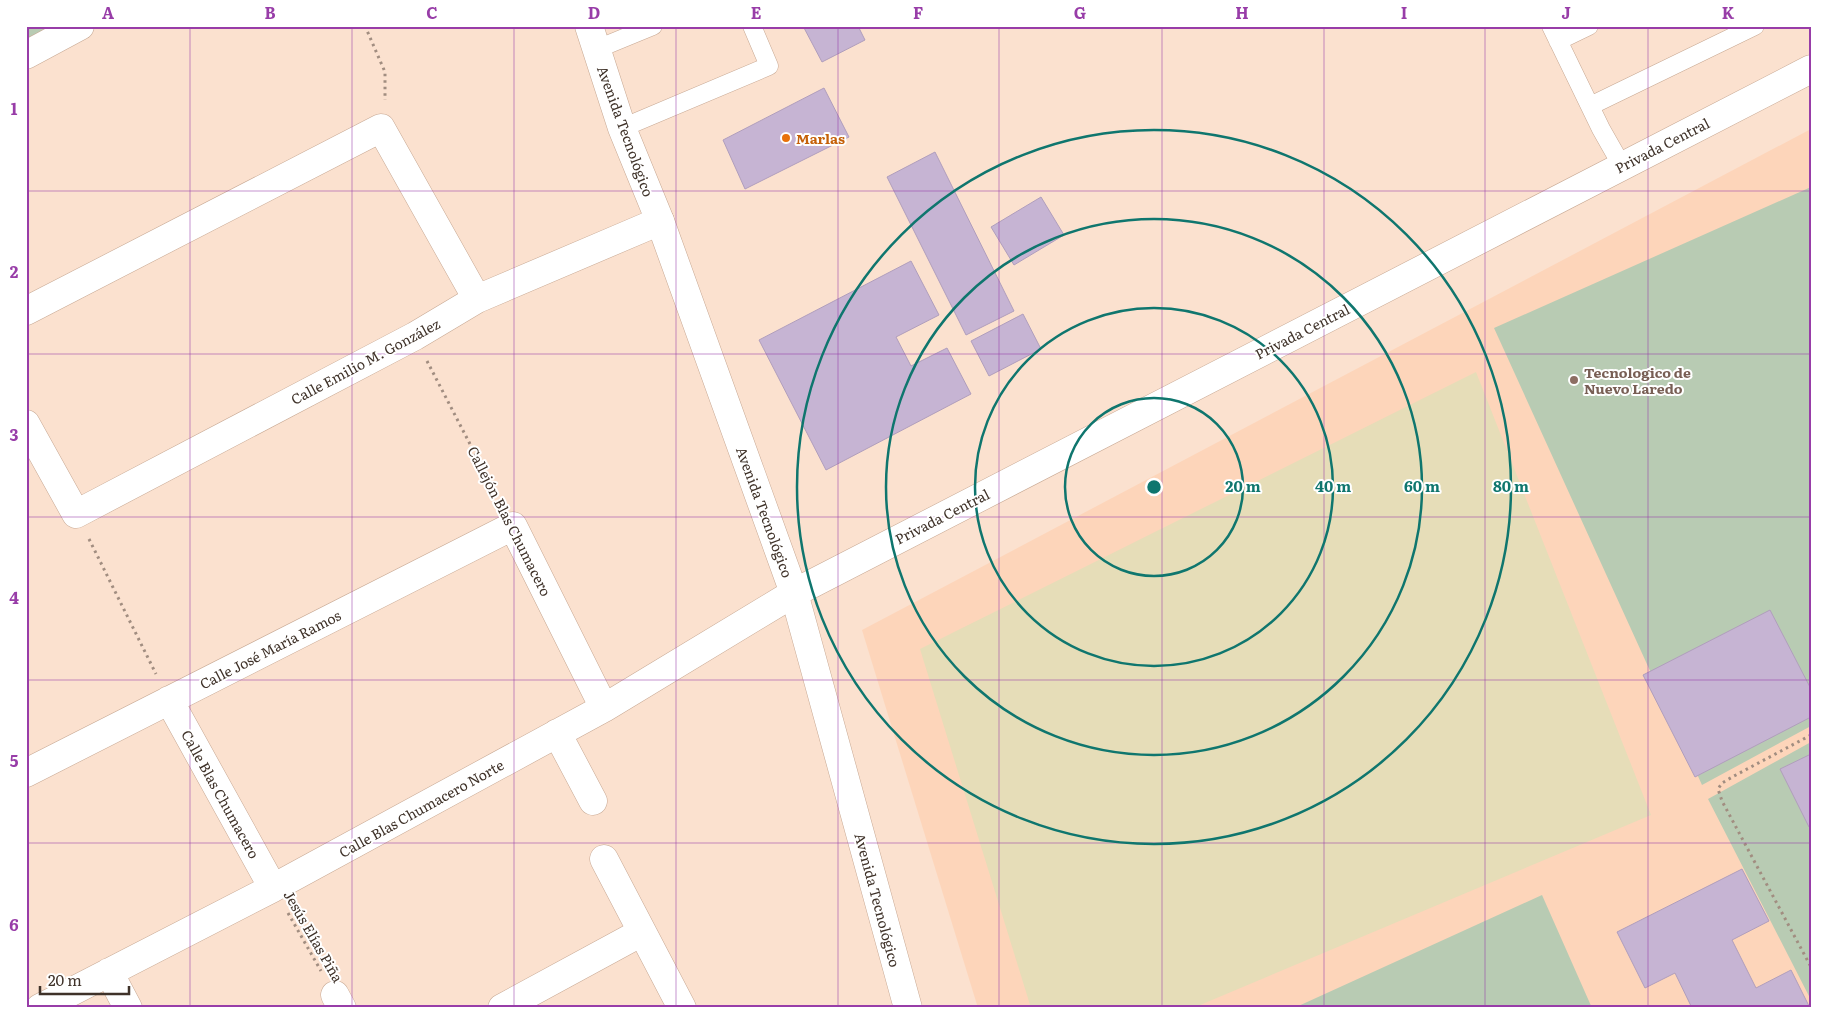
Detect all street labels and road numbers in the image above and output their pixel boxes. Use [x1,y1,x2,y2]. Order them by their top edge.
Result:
street label: Avenida Tecnológico [593,63,659,199]
street label: Privada Central [1611,112,1713,177]
street label: Privada Central [1251,298,1353,363]
street label: Calle Emilio M. González [287,313,443,409]
street label: Callejón Blas Chumacero [463,443,557,599]
street label: Avenida Tecnológico [732,444,798,580]
street label: Privada Central [891,483,993,548]
street label: Calle José María Ramos [196,605,344,693]
street label: Calle Blas Chumacero [177,726,265,862]
street label: Calle Blas Chumacero Norte [335,754,507,862]
street label: Avenida Tecnológico [850,831,906,969]
street label: Jesús Elías Piña [280,886,349,986]

